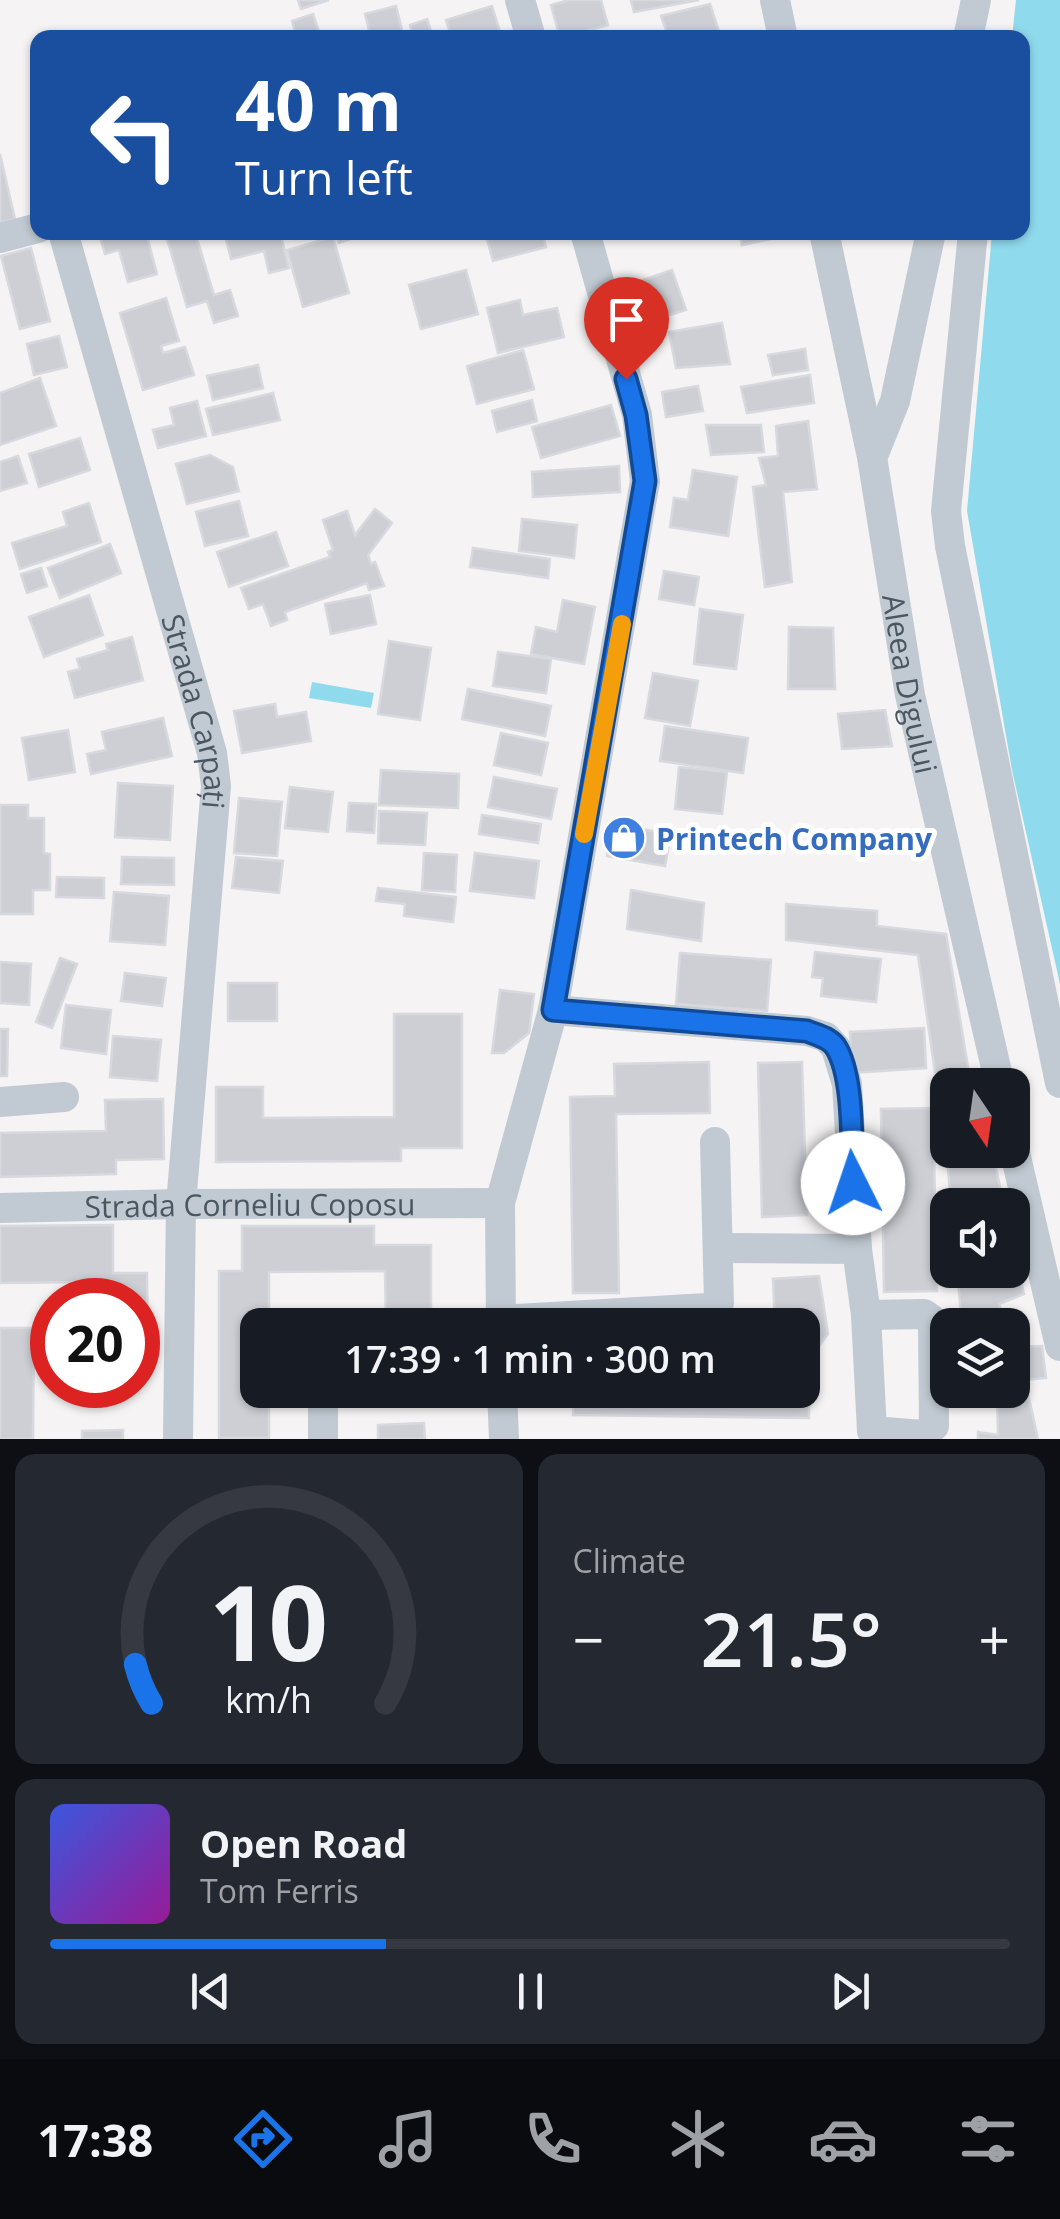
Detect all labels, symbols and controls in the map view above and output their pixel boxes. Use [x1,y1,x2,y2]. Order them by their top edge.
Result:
text: 40 m [235,56,402,152]
icon: left [70,70,200,200]
text: Turn left [235,147,413,208]
pin [584,277,669,380]
icon: arrive [599,292,654,347]
street label: Aleea Digului [874,591,948,778]
street label: Strada Carpați [153,609,237,811]
shop icon: Printech Company [601,815,647,861]
place label: Printech Company [656,818,933,859]
north arrow [930,1068,1030,1168]
map controls [930,1068,1030,1408]
position arrow [801,1131,905,1235]
street label: Strada Corneliu Coposu [84,1183,415,1227]
button: sound [930,1188,1030,1288]
speed limit sign: 20 [30,1278,160,1408]
button: layers [930,1308,1030,1408]
text: 17:39 · 1 min · 300 m [344,1332,716,1384]
text: Climate [573,1539,686,1582]
text: 10 [209,1550,328,1691]
text: 21.5° [701,1587,882,1689]
text: − [573,1601,604,1676]
text: + [979,1601,1010,1676]
text: km/h [225,1675,312,1723]
text: Open Road [200,1817,407,1869]
text: Tom Ferris [200,1869,359,1912]
icon: previous [183,1964,238,2019]
icon: pause [503,1964,558,2019]
icon: next [823,1964,878,2019]
icon: directions [228,2104,298,2174]
icon: music [373,2104,443,2174]
icon: phone [518,2104,588,2174]
icon: climate [663,2104,733,2174]
icon: car [808,2104,878,2174]
icon: filters [953,2104,1023,2174]
text: 17:38 [37,2109,153,2170]

